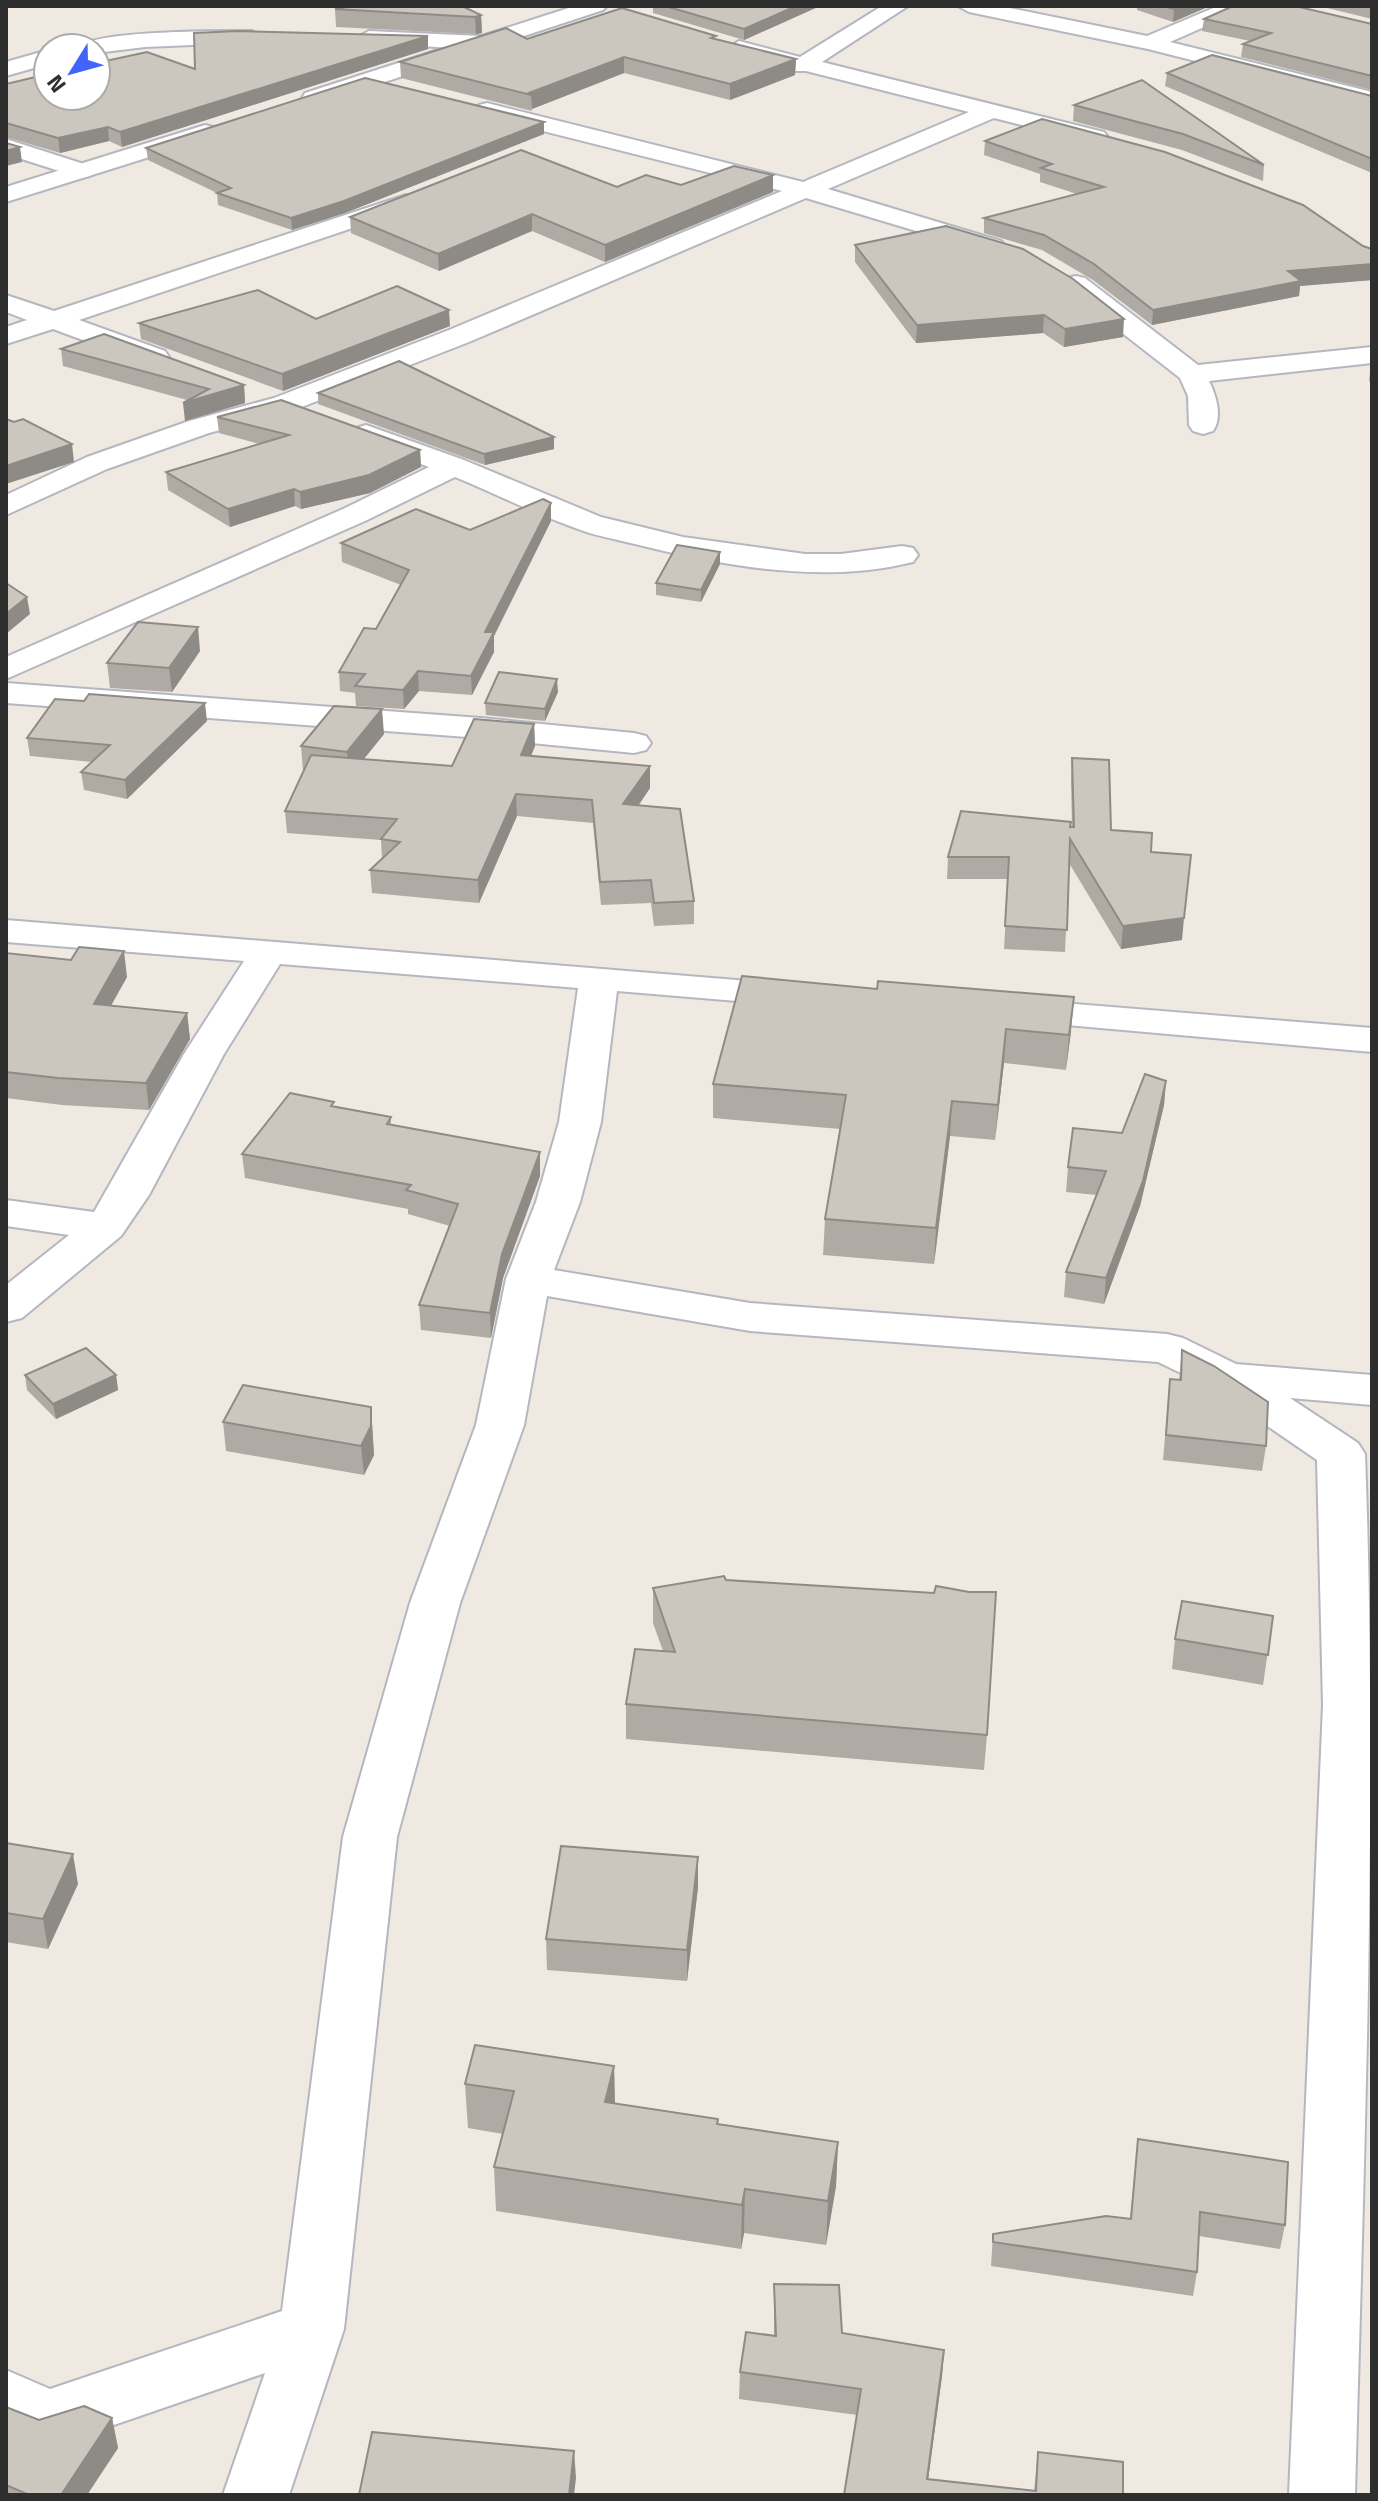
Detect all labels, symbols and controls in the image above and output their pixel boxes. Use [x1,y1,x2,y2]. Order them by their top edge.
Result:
north arrow [32,32,112,112]
text: N [38,68,74,100]

